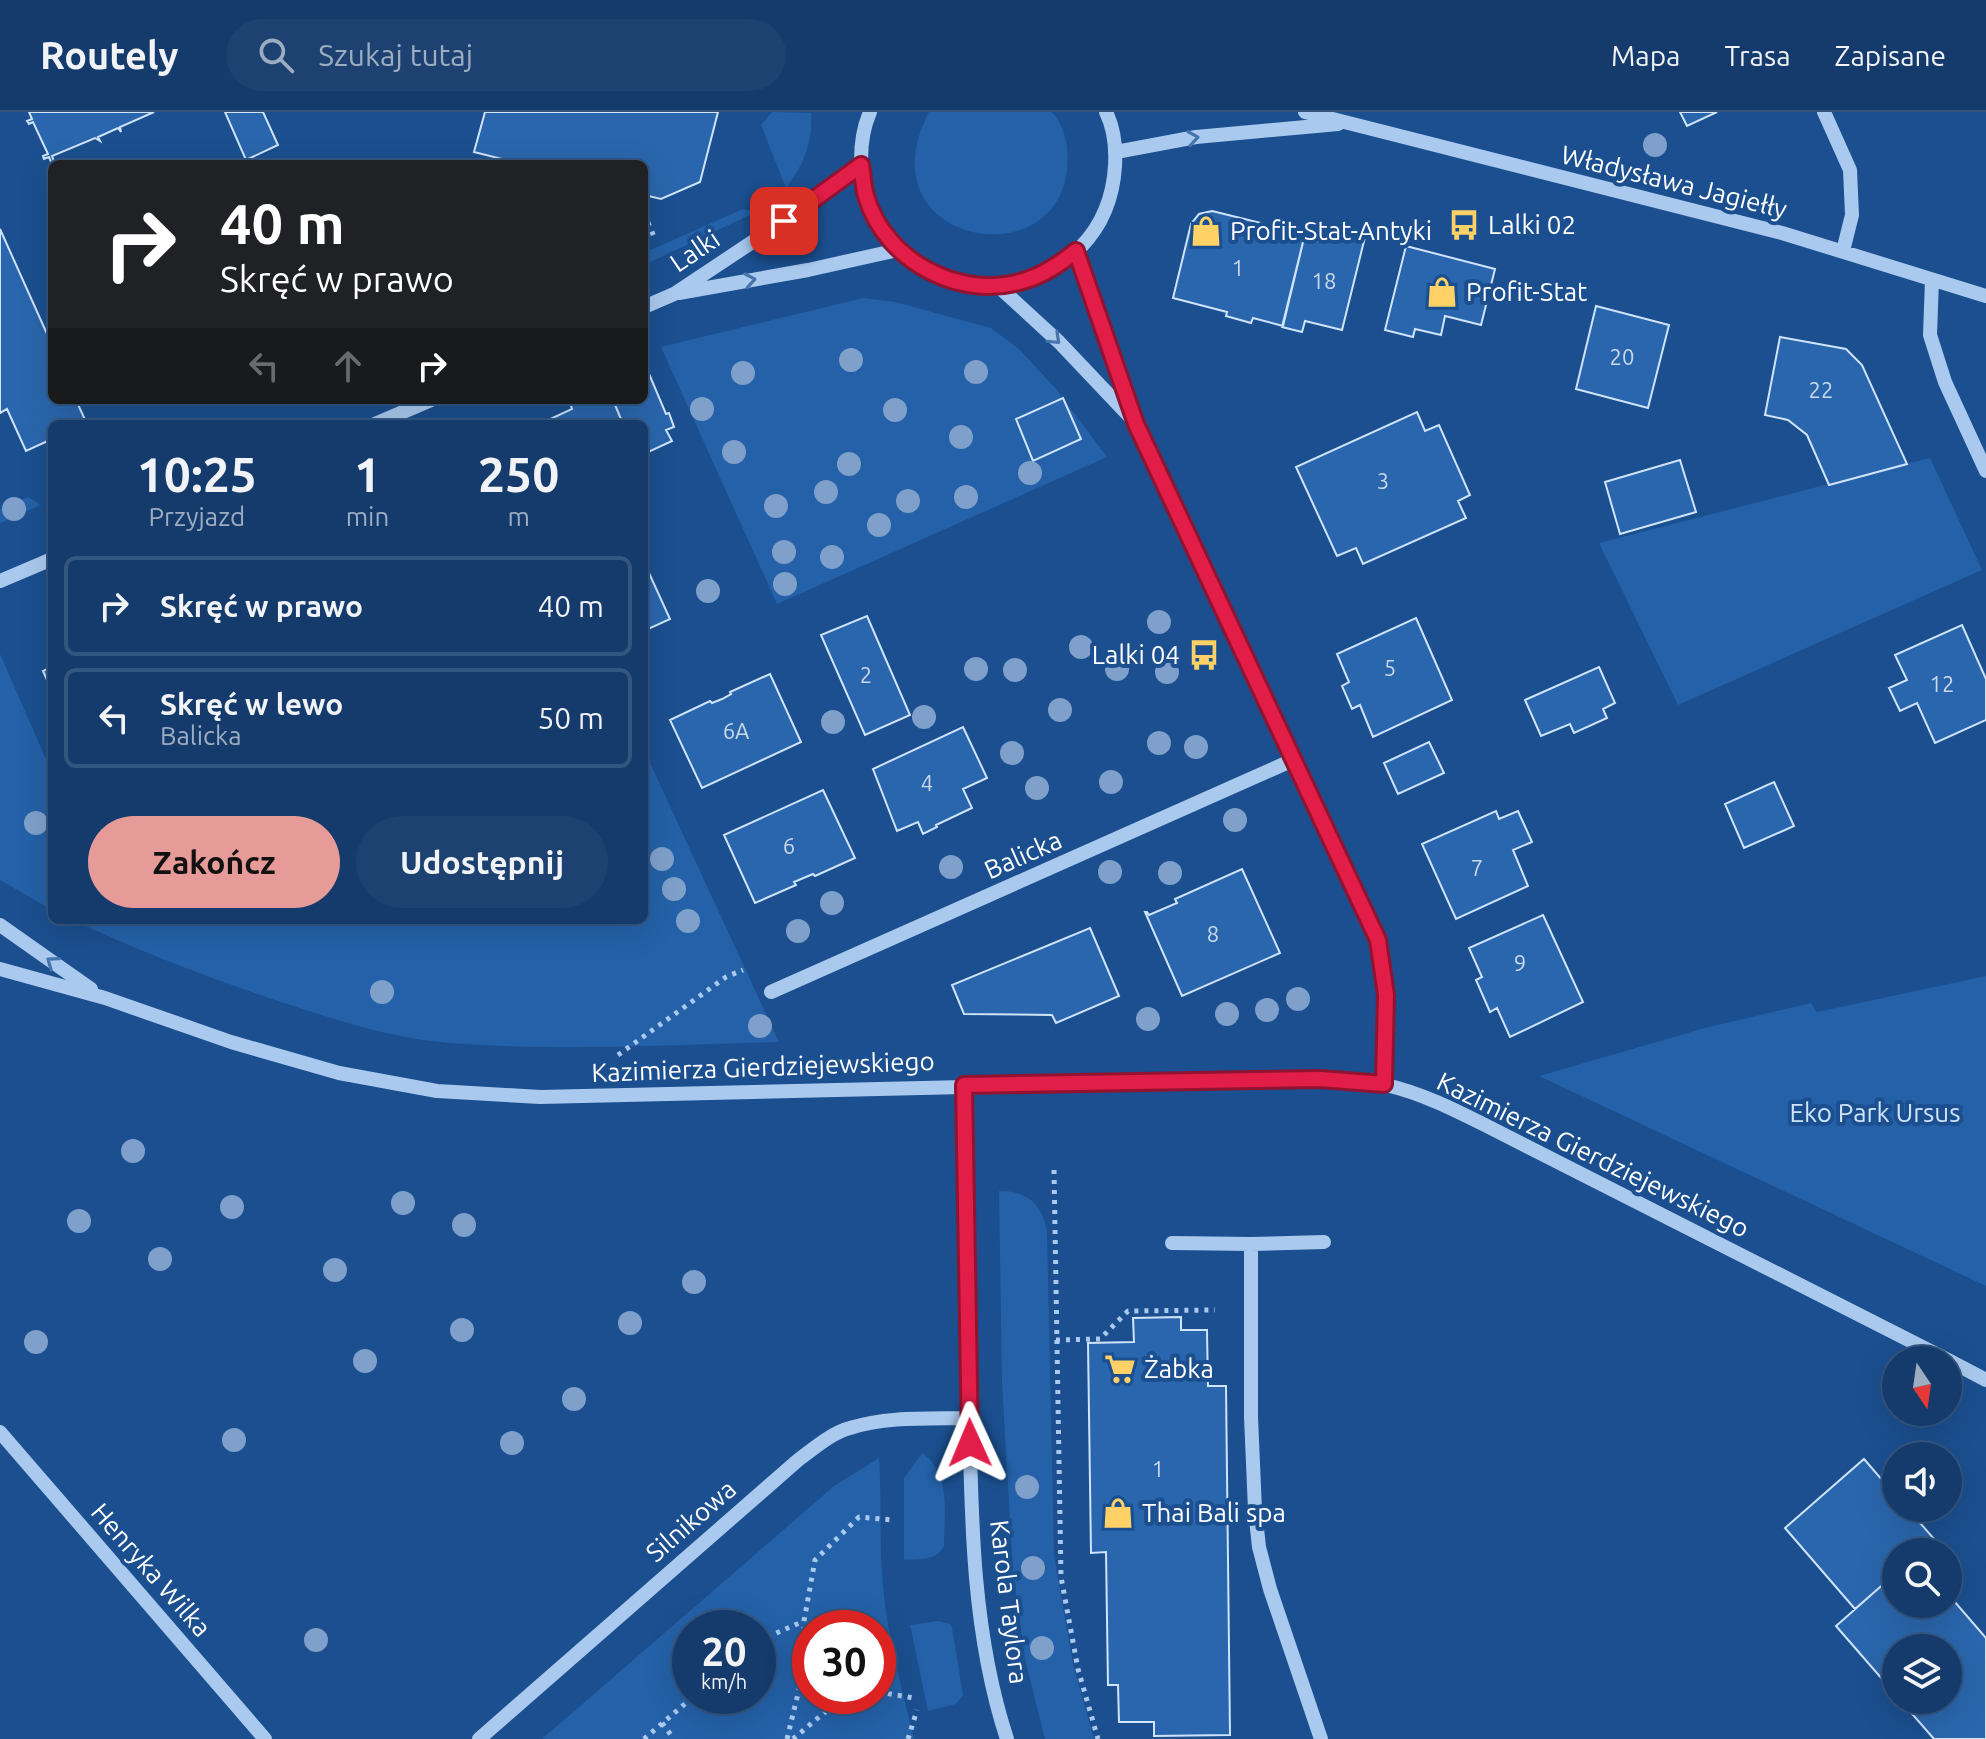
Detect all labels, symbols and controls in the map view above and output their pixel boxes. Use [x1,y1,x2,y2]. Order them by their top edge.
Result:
search box [226,19,786,91]
icon: search [254,33,298,77]
text: Routely [40,34,178,76]
text: Szukaj tutaj [318,38,473,72]
text: Mapa [1611,40,1680,71]
text: Trasa [1724,40,1791,71]
text: Zapisane [1835,40,1946,71]
one-way arrow [1186,130,1200,147]
street label: Władysława Jagiełły [1558,139,1790,224]
pin [750,187,818,255]
icon: right [88,192,192,296]
text: 40 m [220,192,345,255]
icon: arrive [762,199,806,243]
bus stop icon: Lalki 02 [1447,208,1481,242]
place label: Lalki 02 [1488,210,1576,239]
shop icon: Profit-Stat-Antyki [1189,214,1223,248]
place label: Profit-Stat-Antyki [1230,216,1432,245]
street label: Lalki [665,224,725,277]
house number: 1 [1232,255,1244,280]
text: Skręć w prawo [220,258,454,299]
house number: 18 [1312,268,1336,293]
one-way arrow [744,272,757,289]
shop icon: Profit-Stat [1425,275,1459,309]
place label: Profit-Stat [1466,277,1587,306]
one-way arrow [1046,330,1060,344]
icon: left [242,344,286,388]
icon: ahead [326,344,370,388]
icon: right [410,344,454,388]
house number: 20 [1610,344,1634,369]
house number: 22 [1809,377,1833,402]
text: 10:25 [137,447,257,501]
text: 1 [354,447,381,501]
text: 250 [478,447,559,501]
house number: 3 [1377,468,1389,493]
text: Przyjazd [149,502,245,531]
text: min [346,502,389,531]
text: m [507,502,530,531]
icon: right [92,584,136,628]
text: Skręć w prawo [160,589,363,623]
text: 40 m [537,589,604,623]
bus stop icon: Lalki 04 [1187,638,1221,672]
place label: Lalki 04 [1092,640,1180,669]
house number: 5 [1384,655,1396,680]
house number: 2 [860,662,872,687]
house number: 12 [1930,671,1954,696]
text: Skręć w lewo [160,687,343,721]
icon: left [92,696,136,740]
text: 50 m [537,701,604,735]
house number: 6A [723,718,750,743]
text: Balicka [160,721,242,750]
house number: 4 [921,770,933,795]
button: Zakończ [88,816,340,908]
button: Udostępnij [356,816,608,908]
street label: Balicka [980,825,1066,884]
house number: 6 [783,833,795,858]
house number: 7 [1471,855,1483,880]
house number: 8 [1207,921,1219,946]
house number: 9 [1514,950,1526,975]
one-way arrow [46,958,61,972]
street label: Kazimierza Gierdziejewskiego [591,1046,935,1087]
street label: Kazimierza Gierdziejewskiego [1433,1066,1754,1243]
park label: Eko Park Ursus [1789,1098,1961,1127]
north arrow [1882,1346,1962,1426]
map controls [1882,1346,1962,1714]
supermarket icon: Żabka [1103,1352,1137,1386]
place label: Żabka [1144,1354,1214,1383]
position arrow [928,1401,1012,1485]
button: sound [1882,1442,1962,1522]
house number: 1 [1152,1456,1164,1481]
street label: Silnikowa [640,1474,741,1567]
shop icon: Thai Bali spa [1101,1496,1135,1530]
street label: Henryka Wilka [86,1497,217,1642]
place label: Thai Bali spa [1142,1498,1286,1527]
street label: Karola Taylora [985,1518,1034,1686]
button: search [1882,1538,1962,1618]
speed limit sign: 30 [792,1610,896,1714]
text: 20 [701,1629,747,1674]
button: layers [1882,1634,1962,1714]
text: km/h [701,1670,747,1693]

